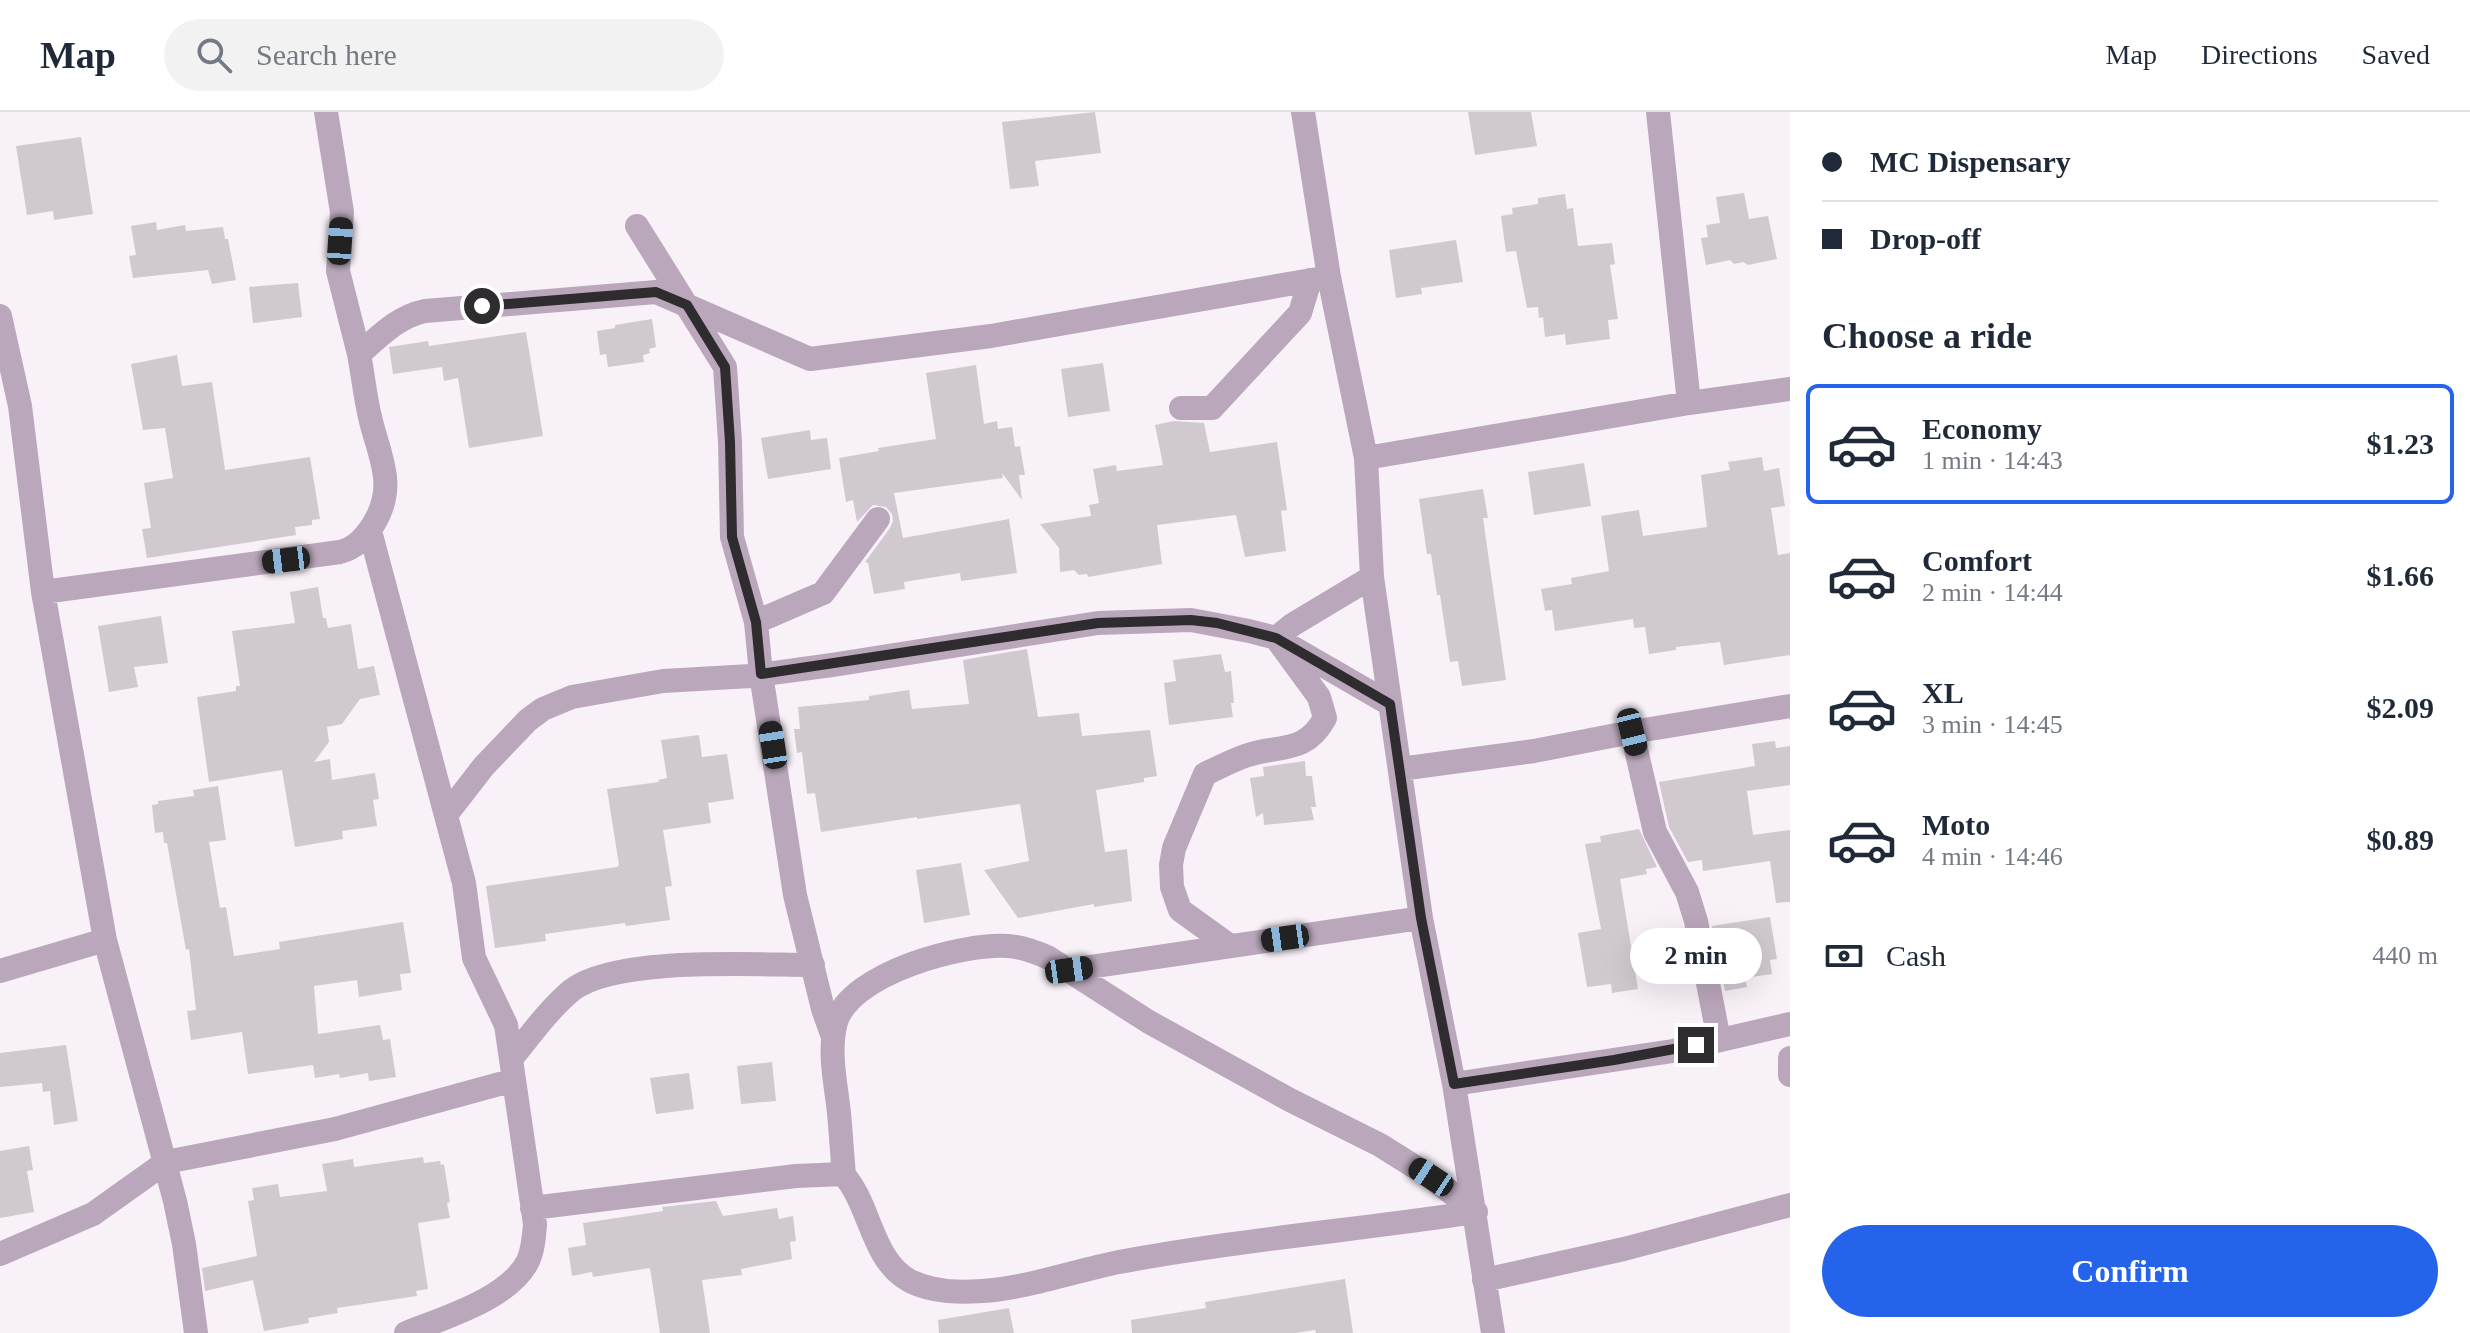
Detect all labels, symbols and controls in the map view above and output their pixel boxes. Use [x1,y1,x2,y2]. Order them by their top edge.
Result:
search box [164,19,724,91]
icon: search [192,33,236,77]
text: Map [40,34,116,76]
text: Search here [256,38,397,71]
text: Map [2106,39,2157,70]
text: Directions [2201,39,2318,70]
text: Saved [2362,39,2430,70]
text: MC Dispensary [1870,145,2071,178]
car [326,216,354,266]
text: Drop-off [1870,222,1981,255]
route start [464,288,500,324]
text: Choose a ride [1822,316,2032,356]
icon: car [1826,408,1898,480]
text: Economy [1922,412,2042,445]
text: $1.23 [2367,427,2434,460]
text: 1 min · 14:43 [1922,446,2063,475]
icon: car [1826,540,1898,612]
text: Comfort [1922,544,2032,577]
car [261,545,311,575]
text: $1.66 [2367,559,2434,592]
text: 2 min · 14:44 [1922,578,2063,607]
icon: car [1826,672,1898,744]
text: XL [1922,676,1964,709]
text: $2.09 [2367,691,2434,724]
car [1615,706,1649,758]
text: 3 min · 14:45 [1922,710,2063,739]
car [757,719,789,771]
icon: car [1826,804,1898,876]
text: Moto [1922,808,1990,841]
text: $0.89 [2367,823,2434,856]
text: 4 min · 14:46 [1922,842,2063,871]
car [1260,923,1310,953]
callout: 2 min [1630,929,1762,985]
icon: cash [1822,934,1866,978]
text: Cash [1886,939,1946,972]
text: 2 min [1665,941,1727,970]
text: 440 m [2372,941,2438,970]
car [1044,955,1094,985]
route end [1678,1027,1714,1063]
car [1404,1154,1458,1200]
button: Confirm [1822,1225,2438,1317]

